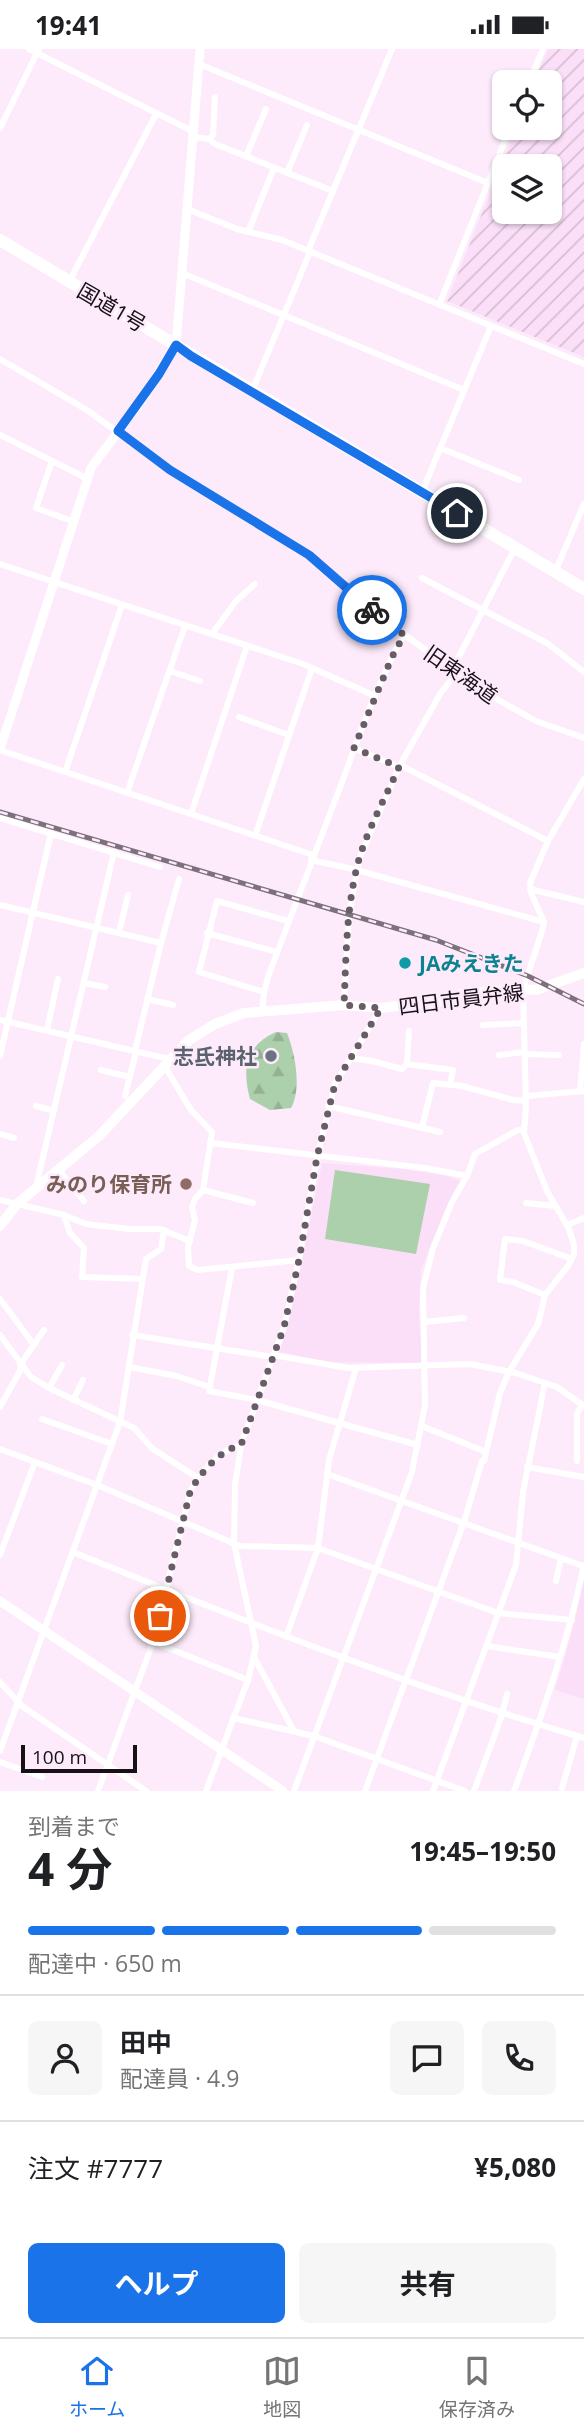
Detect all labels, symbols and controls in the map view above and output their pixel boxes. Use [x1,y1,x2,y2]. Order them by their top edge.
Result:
text: 19:41 [35,7,102,43]
map controls [492,70,562,224]
button: locate [492,70,562,140]
button: layers [492,154,562,224]
street label: 国道1号 [73,276,151,338]
pin [427,483,487,543]
icon: home [438,494,476,532]
courier [337,575,407,645]
icon: bike [353,591,391,629]
street label: 旧東海道 [419,638,503,710]
place label: JAみえきた [417,949,524,977]
marker: JAみえきた [397,955,413,971]
street label: 四日市員弁線 [397,977,525,1021]
place label: 志氐神社 [173,1042,257,1070]
marker: 志氐神社 [263,1048,279,1064]
place label: みのり保育所 [46,1170,172,1198]
marker: みのり保育所 [178,1176,194,1192]
pin [130,1586,190,1646]
icon: bag [141,1597,179,1635]
scale bar [21,1742,136,1774]
text: 100 m [32,1744,87,1770]
text: 到着まで [28,1810,120,1842]
text: 19:45–19:50 [409,1833,556,1869]
text: 4 分 [28,1837,112,1899]
text: 配達中 · 650 m [28,1947,182,1979]
button: person [28,2021,102,2095]
button: chat [390,2021,464,2095]
button: phone [482,2021,556,2095]
text: 田中 [120,2024,172,2060]
text: 配達員 · 4.9 [120,2062,239,2094]
text: ¥5,080 [474,2149,556,2185]
text: 注文 #7777 [28,2150,163,2186]
button: ヘルプ [28,2243,285,2323]
button: 共有 [299,2243,556,2323]
tab: ホーム [69,2352,125,2422]
tab: 地図 [263,2352,301,2422]
tab: 保存済み [439,2352,515,2422]

